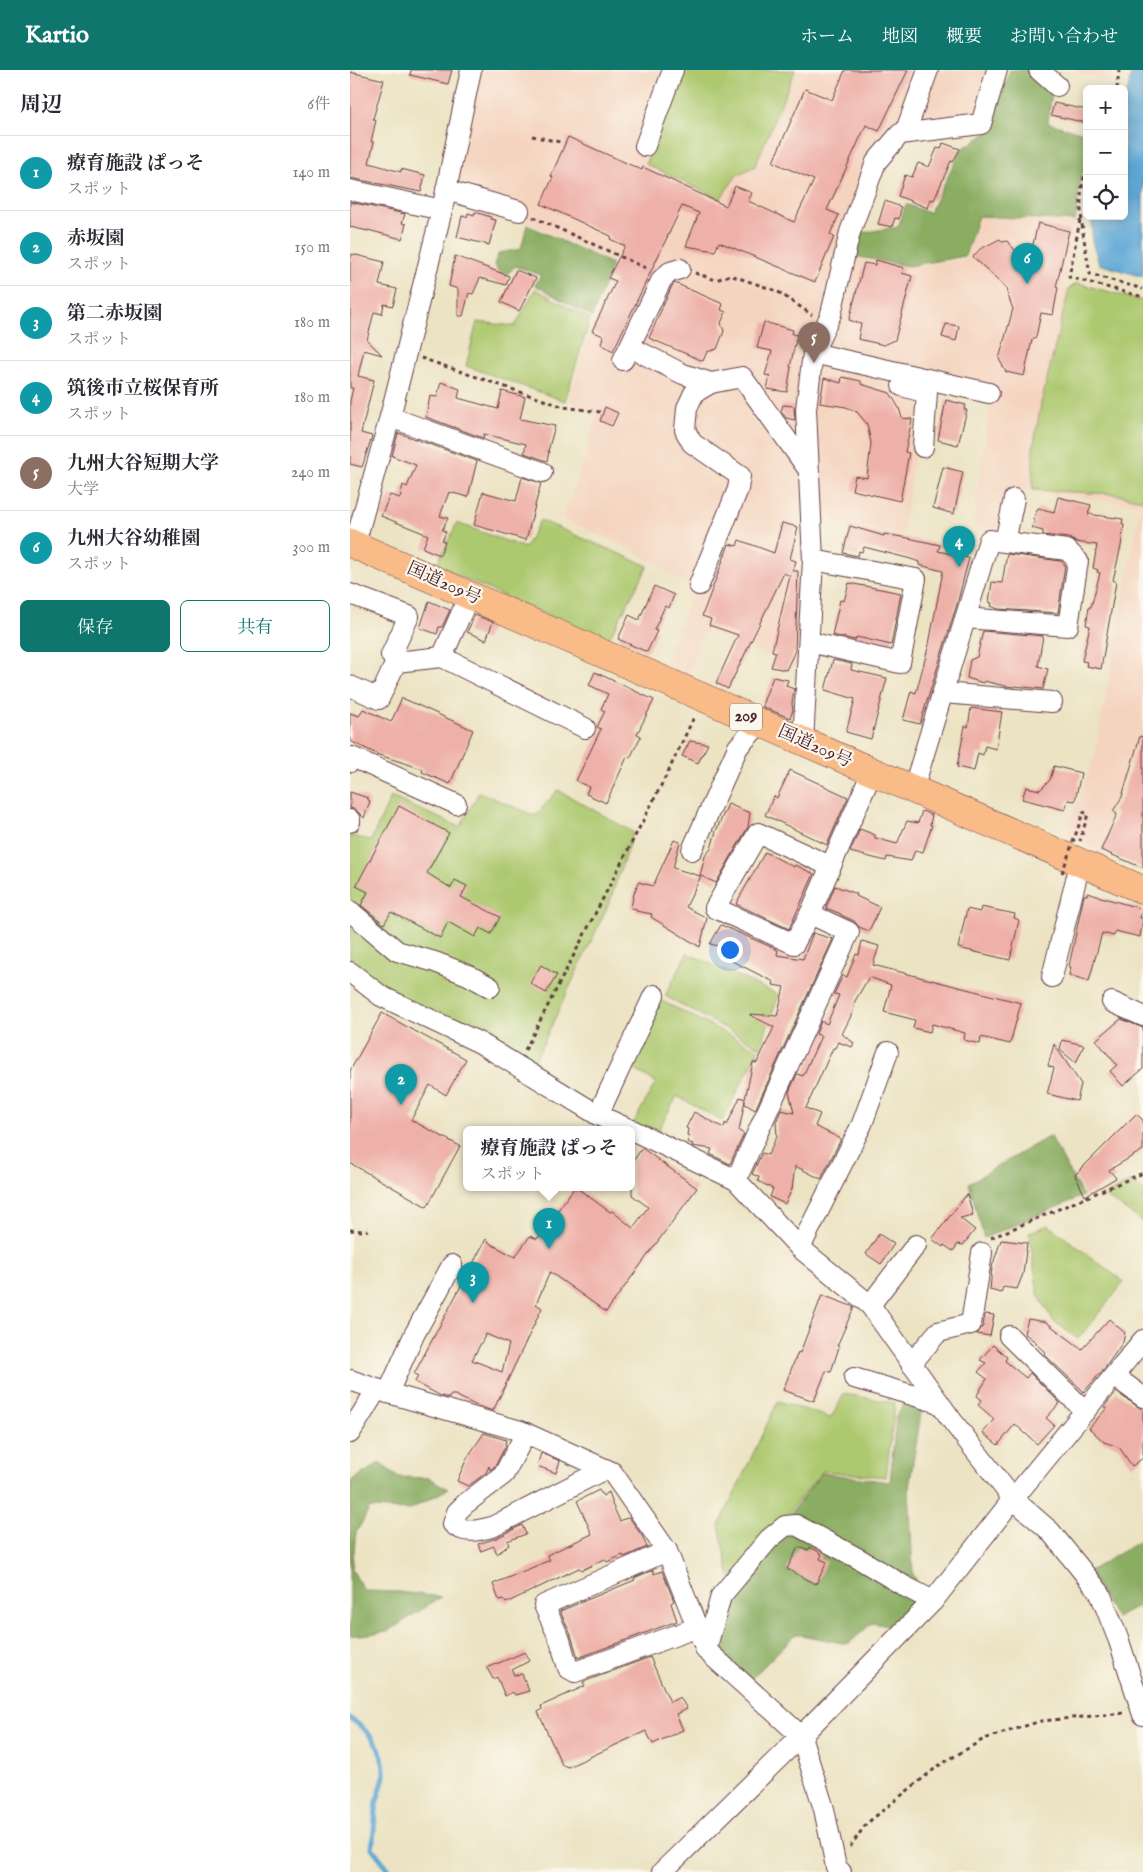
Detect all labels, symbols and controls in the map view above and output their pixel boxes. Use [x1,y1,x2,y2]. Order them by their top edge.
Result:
text: Kartio [25,20,89,51]
text: ホーム [800,26,854,49]
text: 地図 [882,26,918,49]
text: 概要 [946,26,982,49]
text: お問い合わせ [1010,26,1118,49]
map controls [1083,85,1128,220]
button: + [1083,85,1128,130]
text: 周辺 [20,92,62,119]
text: 6件 [307,95,330,115]
button: − [1083,130,1128,175]
text: 療育施設 ぱっそ [67,152,204,176]
text: 1 [33,163,39,183]
text: 140 m [292,163,330,183]
button: locate [1083,175,1128,220]
text: スポット [67,180,131,200]
text: 赤坂園 [67,227,124,251]
text: 2 [32,238,40,258]
text: 150 m [295,238,330,258]
pin: 6 [1011,243,1043,284]
text: スポット [67,255,131,275]
text: 第二赤坂園 [67,302,162,326]
text: 3 [33,313,39,333]
text: 180 m [294,313,330,333]
pin: 5 [798,322,830,363]
text: スポット [67,330,131,350]
text: 筑後市立桜保育所 [67,377,219,401]
text: 4 [32,388,40,408]
text: 180 m [294,388,330,408]
text: スポット [67,405,131,425]
text: 九州大谷短期大学 [67,452,219,476]
text: 5 [33,463,39,483]
text: 240 m [291,463,330,483]
text: 大学 [67,480,99,500]
pin: 4 [943,526,975,567]
text: 九州大谷幼稚園 [67,527,200,551]
text: 6 [33,538,39,558]
text: 300 m [292,538,330,558]
text: スポット [67,555,131,575]
street label: 国道209号 [403,557,485,611]
button: 保存 [20,600,170,652]
button: 共有 [180,600,330,652]
road number: 209 [730,704,762,730]
street label: 国道209号 [774,720,856,774]
your location [717,937,743,963]
pin: 2 [385,1064,417,1105]
popup [463,1126,635,1191]
text: 療育施設 ぱっそ [480,1137,618,1161]
text: スポット [480,1165,544,1185]
pin: 1 [533,1208,565,1249]
pin: 3 [457,1262,489,1303]

